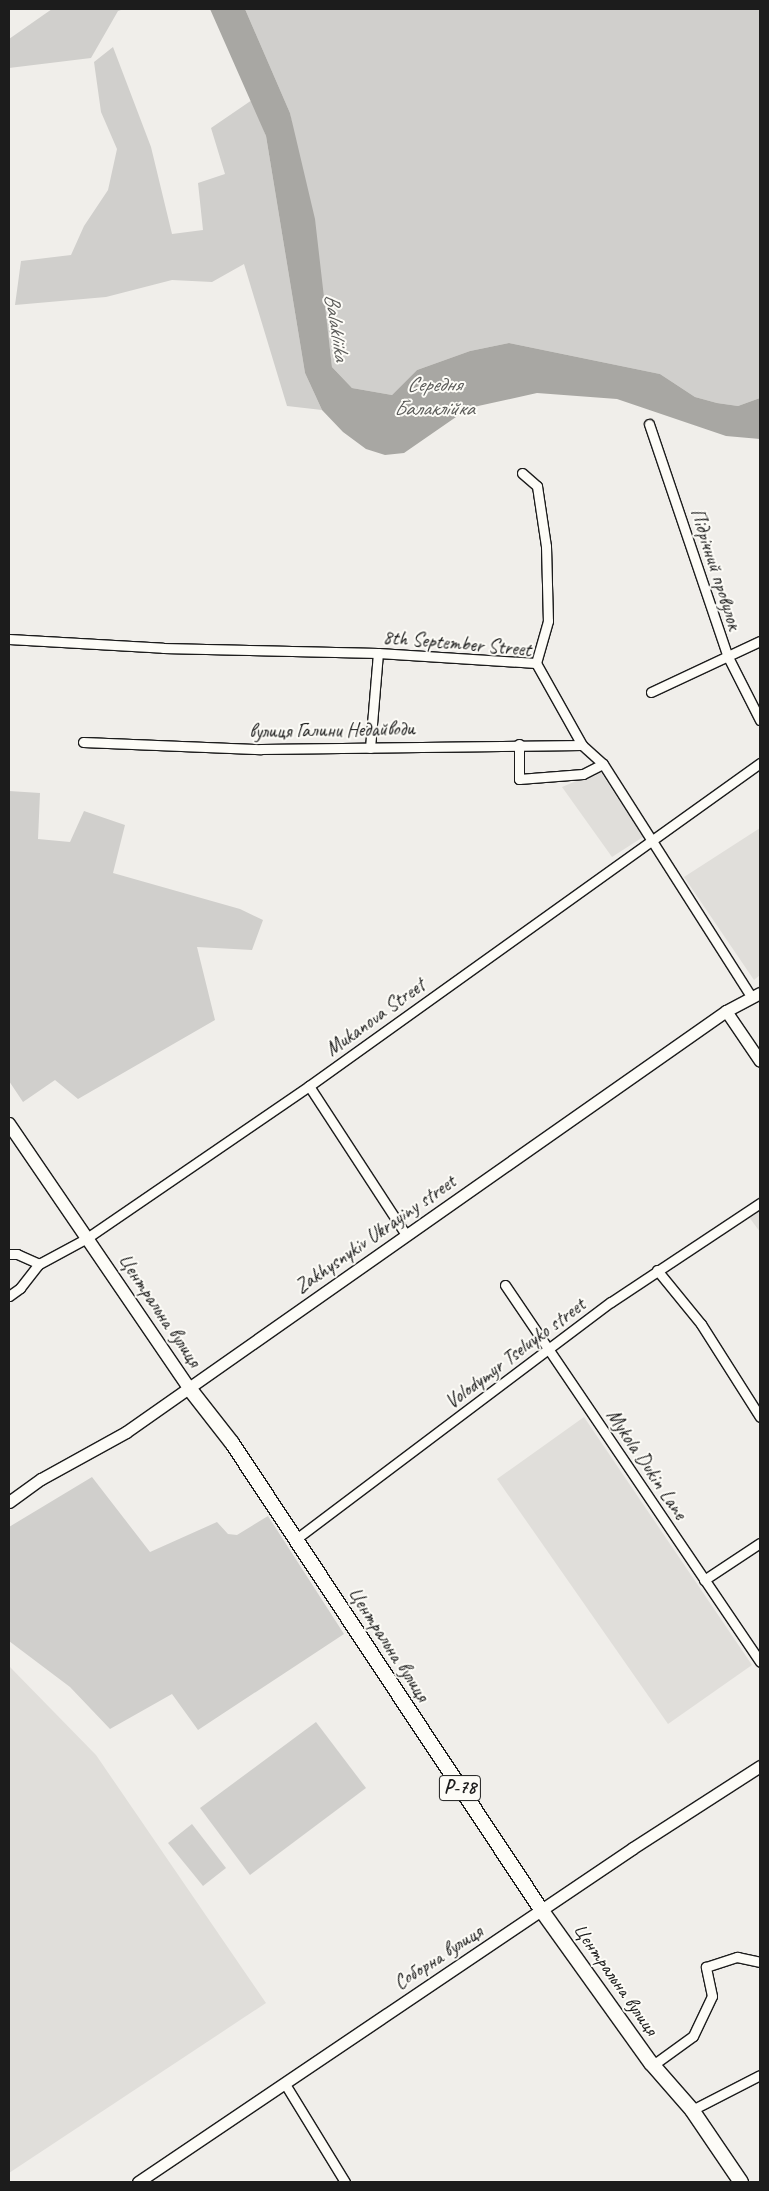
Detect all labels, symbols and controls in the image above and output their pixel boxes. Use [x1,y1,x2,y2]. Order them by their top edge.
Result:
water label: Balakliika [319,292,355,362]
water label: Середня Балаклійка [394,371,474,421]
street label: Підрічний провулок [685,505,747,633]
street label: 8th September Street [382,625,532,661]
street label: вулиця Галини Недайводи [249,717,415,743]
street label: Mukanova Street [321,973,429,1061]
street label: Zakhysnykiv Ukrayiny street [289,1169,461,1299]
street label: Центральна вулиця [113,1249,207,1371]
street label: Volodymyr Tseluyko street [440,1292,590,1414]
street label: Mykola Dukin Lane [601,1404,693,1524]
street label: Центральна вулиця [343,1582,435,1706]
road number: Р-78 [439,1772,481,1805]
street label: Центральна вулиця [568,1918,664,2040]
street label: Соборна вулиця [389,1919,487,1995]

